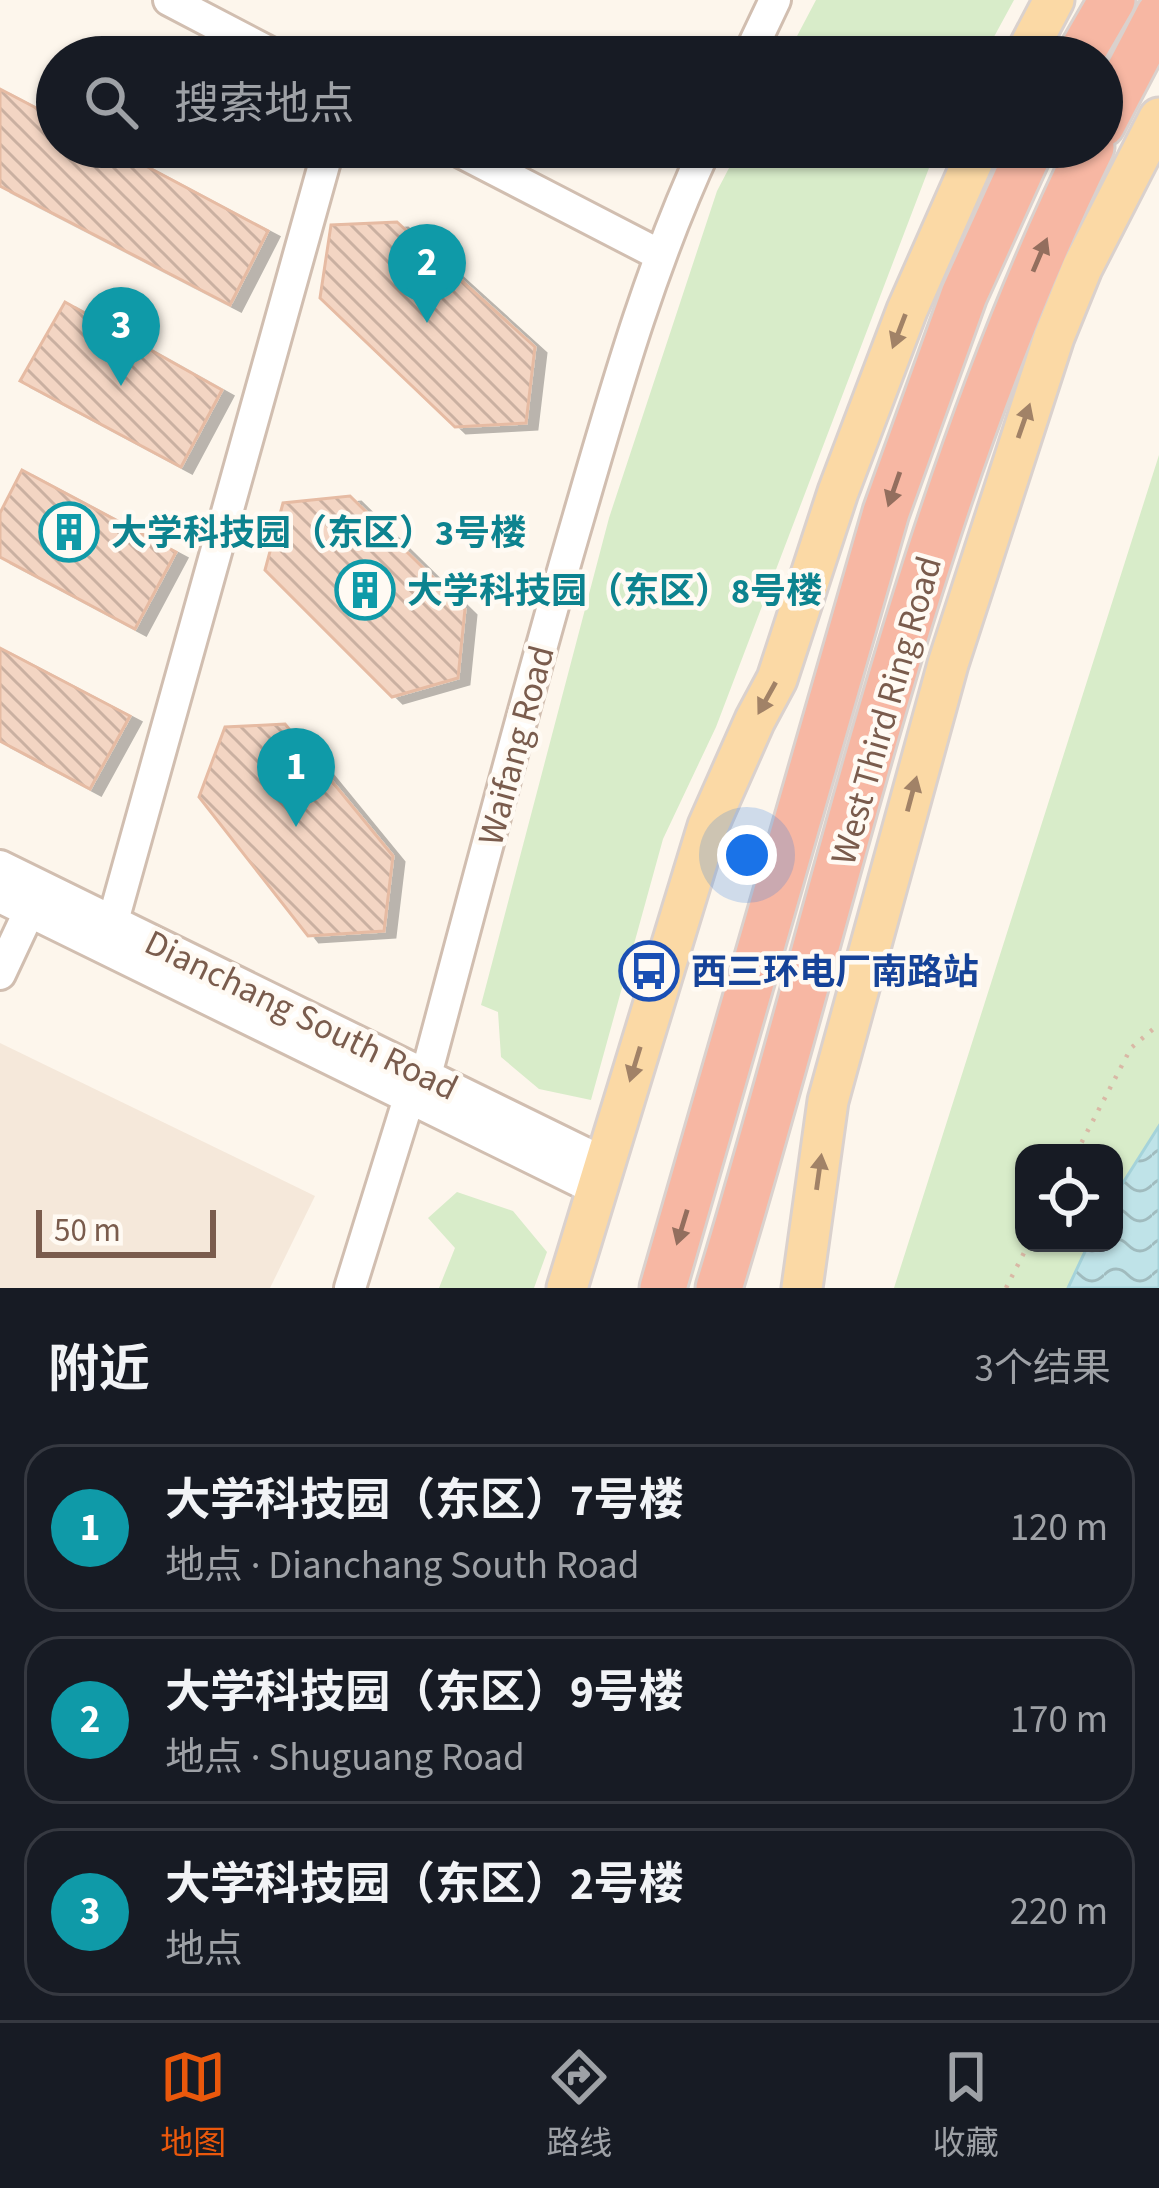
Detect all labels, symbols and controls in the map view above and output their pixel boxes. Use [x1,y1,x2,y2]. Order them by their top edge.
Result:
search box [36,36,1123,168]
icon: search [78,69,144,135]
text: 搜索地点 [174,73,354,137]
pin: 2 [388,224,466,323]
one-way arrow [1031,237,1051,272]
pin: 3 [82,287,160,386]
one-way arrow [889,314,907,350]
one-way arrow [1016,402,1035,439]
one-way arrow [884,471,902,507]
building icon: 大学科技园（东区）3号楼 [38,501,100,563]
place label: 大学科技园（东区）3号楼 [111,508,526,559]
street label: West Third Ring Road [818,550,955,871]
building icon: 大学科技园（东区）8号楼 [334,559,396,621]
place label: 大学科技园（东区）8号楼 [407,566,822,617]
street label: Waifang Road [465,640,568,851]
one-way arrow [757,681,778,714]
pin: 1 [257,728,335,827]
one-way arrow [903,775,922,812]
your location [717,825,777,885]
street label: Dianchang South Road [136,917,466,1113]
bus stop icon: 西三环电厂南路站 [618,940,680,1002]
place label: 西三环电厂南路站 [691,947,979,998]
one-way arrow [625,1046,643,1083]
map controls [1015,1144,1123,1252]
button: locate [1015,1144,1123,1252]
one-way arrow [810,1153,829,1190]
scale bar [36,1204,216,1257]
text: 50 m [54,1207,121,1254]
one-way arrow [671,1209,690,1246]
text: 附近 [48,1334,150,1406]
text: 3个结果 [975,1341,1111,1397]
text: 大学科技园（东区）7号楼 [165,1469,684,1533]
text: 1 [80,1500,100,1556]
text: 120 m [1010,1500,1108,1556]
text: 地点 · Dianchang South Road [165,1538,639,1594]
text: 大学科技园（东区）9号楼 [165,1661,684,1725]
text: 2 [80,1692,100,1748]
text: 170 m [1010,1692,1108,1748]
text: 地点 · Shuguang Road [165,1730,525,1786]
text: 大学科技园（东区）2号楼 [165,1853,684,1917]
text: 3 [80,1884,100,1940]
text: 220 m [1010,1884,1108,1940]
text: 地点 [165,1922,243,1978]
tab: 地图 [160,2044,226,2167]
tab: 路线 [546,2044,612,2167]
tab: 收藏 [933,2044,999,2167]

